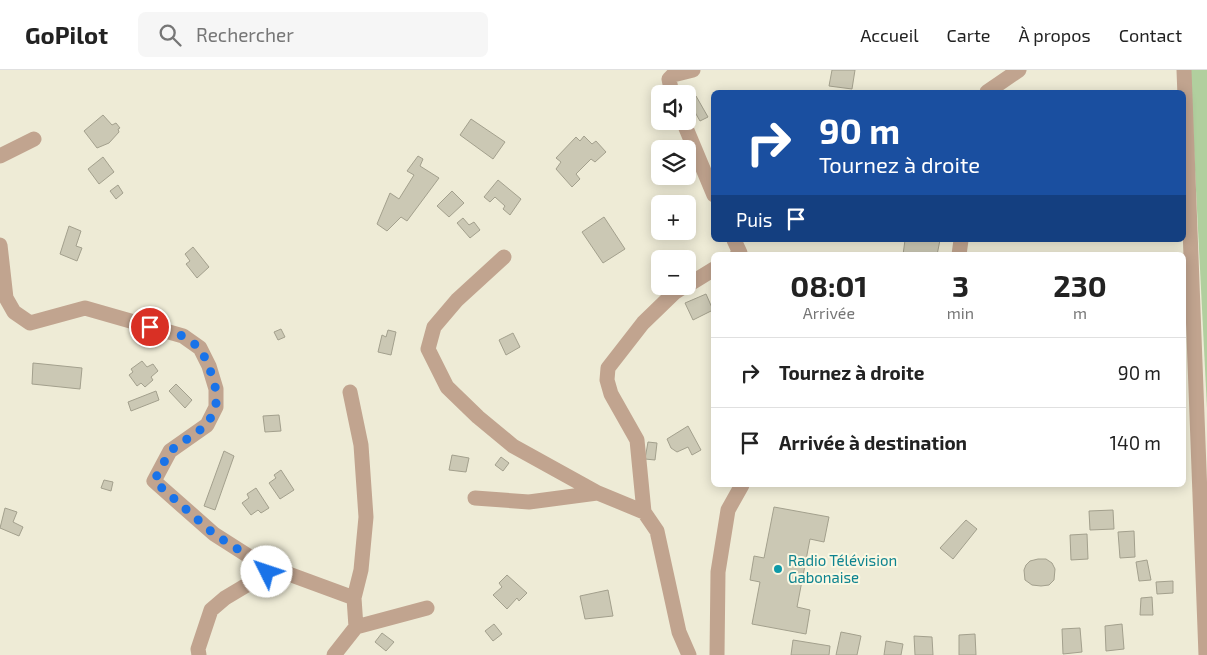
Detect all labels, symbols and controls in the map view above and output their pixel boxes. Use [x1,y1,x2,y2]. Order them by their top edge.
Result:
search box [138,12,488,57]
text: GoPilot [25,20,108,49]
icon: search [156,21,184,49]
text: Rechercher [196,23,294,46]
text: Accueil [860,24,919,46]
text: Carte [947,24,990,46]
text: À propos [1018,24,1091,46]
text: Contact [1119,24,1182,46]
map controls [651,85,696,295]
button: sound [651,85,696,130]
text: 90 m [819,109,900,151]
icon: right [736,110,801,175]
button: layers [651,140,696,185]
text: Tournez à droite [819,151,980,177]
button: + [651,195,696,240]
icon: arrive [782,205,810,233]
text: Puis [736,208,772,231]
button: − [651,250,696,295]
text: 08:01 [790,267,868,303]
text: 3 [952,267,969,303]
text: 230 [1053,267,1107,303]
text: Arrivée [803,303,855,322]
text: min [947,303,974,322]
text: m [1073,303,1087,322]
pin [129,306,171,348]
icon: arrive [136,313,164,341]
icon: right [736,359,764,387]
text: Tournez à droite [779,361,925,384]
text: 90 m [1118,361,1161,384]
icon: arrive [736,429,764,457]
text: Arrivée à destination [779,431,967,454]
text: 140 m [1109,431,1161,454]
position arrow [240,545,292,597]
place label: Radio Télévision Gabonaise [788,551,897,586]
marker: Radio Télévision Gabonaise [772,563,784,575]

